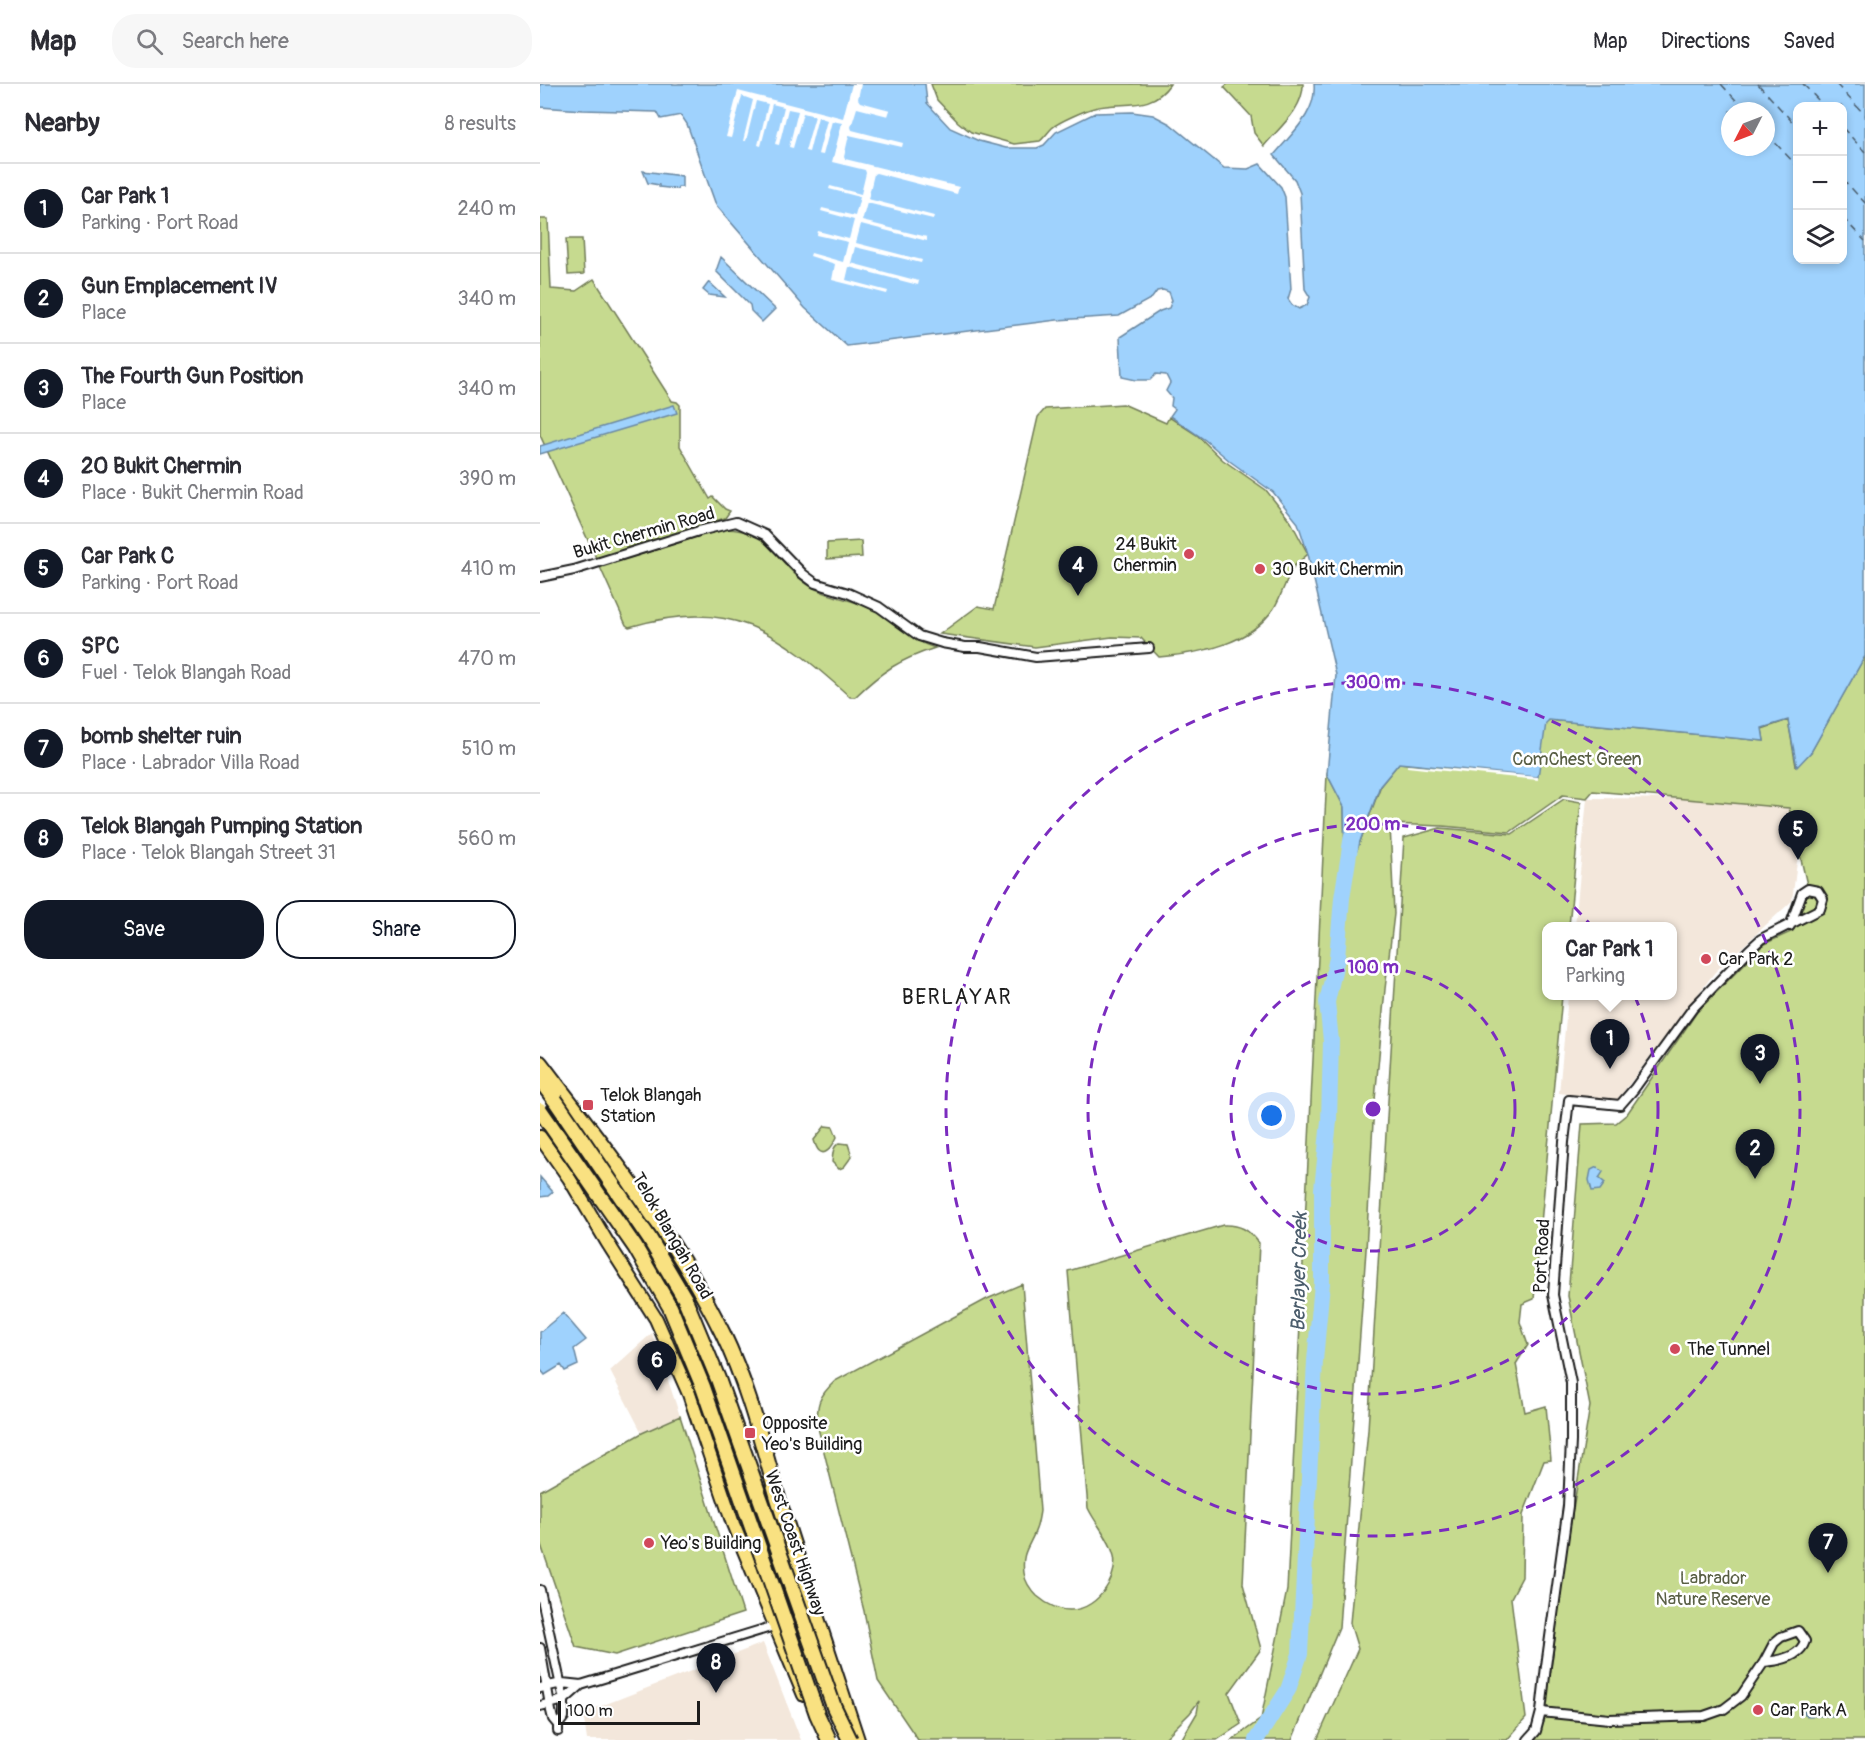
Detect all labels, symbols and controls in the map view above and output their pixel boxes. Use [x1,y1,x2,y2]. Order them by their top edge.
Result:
search box [112,14,532,68]
text: Map [30,24,76,59]
icon: search [133,25,166,58]
text: Search here [181,27,289,55]
text: Map [1593,28,1628,55]
text: Directions [1661,28,1750,55]
text: Saved [1783,28,1835,55]
north arrow [1721,102,1775,156]
map controls [1793,102,1847,264]
button: + [1793,102,1847,156]
text: Nearby [24,107,100,139]
text: 8 results [445,111,516,136]
button: − [1793,156,1847,210]
text: Car Park 1 [81,182,169,210]
text: 1 [40,196,47,221]
text: 240 m [457,196,516,221]
text: Parking · Port Road [81,210,239,235]
button: layers [1793,210,1847,264]
text: Gun Emplacement IV [81,272,278,300]
text: 2 [38,286,49,311]
text: 340 m [457,286,516,311]
text: Place [81,300,126,325]
text: The Fourth Gun Position [81,362,303,390]
text: 3 [38,376,49,401]
text: 340 m [457,376,516,401]
text: Place [81,390,126,415]
text: 20 Bukit Chermin [81,452,242,480]
text: 4 [38,466,49,491]
text: 390 m [459,466,516,491]
text: Place · Bukit Chermin Road [81,480,304,505]
street label: Bukit Chermin Road [570,502,718,564]
place label: 24 Bukit Chermin [1113,533,1178,577]
text: Car Park C [81,542,174,570]
pin: 4 [1058,546,1098,596]
marker: 24 Bukit Chermin [1182,547,1196,561]
text: 5 [38,556,49,581]
text: 410 m [461,556,516,581]
place label: 30 Bukit Chermin [1272,558,1403,581]
marker: 30 Bukit Chermin [1253,562,1267,576]
text: Parking · Port Road [81,570,239,595]
text: SPC [81,632,120,660]
text: 6 [38,646,49,671]
text: 470 m [458,646,516,671]
text: Fuel · Telok Blangah Road [81,660,291,685]
text: 300 m [1346,671,1400,694]
text: bomb shelter ruin [81,722,242,750]
text: 7 [38,736,49,761]
text: 510 m [462,736,516,761]
park label: ComChest Green [1512,748,1642,771]
text: Place · Labrador Villa Road [81,750,300,775]
pin: 5 [1778,810,1818,860]
text: Telok Blangah Pumping Station [81,812,362,840]
text: 200 m [1346,813,1400,836]
text: 8 [38,826,49,851]
text: 560 m [458,826,516,851]
text: Place · Telok Blangah Street 31 [81,840,336,865]
button: Save [24,900,264,959]
button: Share [276,900,516,959]
popup [1542,922,1677,1000]
text: Car Park 1 [1565,935,1654,963]
place label: Car Park 2 [1718,948,1793,971]
marker: Car Park 2 [1699,952,1713,966]
text: 100 m [1347,956,1399,979]
text: Parking [1565,963,1625,988]
district label: BERLAYAR [902,984,1012,1011]
pin: 1 [1590,1020,1630,1069]
pin: 3 [1740,1034,1780,1084]
place label: Telok Blangah Station [600,1084,702,1128]
marker: Telok Blangah Station [581,1098,595,1112]
centre of rings [1363,1099,1383,1119]
your location [1257,1101,1286,1130]
pin: 2 [1736,1130,1774,1179]
street label: Telok Blangah Road [626,1168,718,1304]
water label: Berlayer Creek [1285,1211,1313,1332]
street label: Port Road [1529,1218,1555,1294]
place label: The Tunnel [1687,1338,1770,1361]
pin: 6 [638,1342,676,1391]
marker: The Tunnel [1668,1342,1682,1356]
place label: Opposite Yeo's Building [761,1412,862,1456]
marker: Opposite Yeo's Building [743,1426,757,1440]
street label: West Coast Highway [759,1467,831,1619]
pin: 7 [1808,1524,1848,1573]
place label: Yeo's Building [660,1532,761,1555]
marker: Yeo's Building [642,1536,656,1550]
park label: Labrador Nature Reserve [1656,1567,1771,1611]
pin: 8 [696,1644,735,1693]
scale bar [558,1698,700,1726]
place label: Car Park A [1770,1699,1847,1722]
text: 100 m [567,1701,613,1721]
marker: Car Park A [1751,1703,1765,1717]

